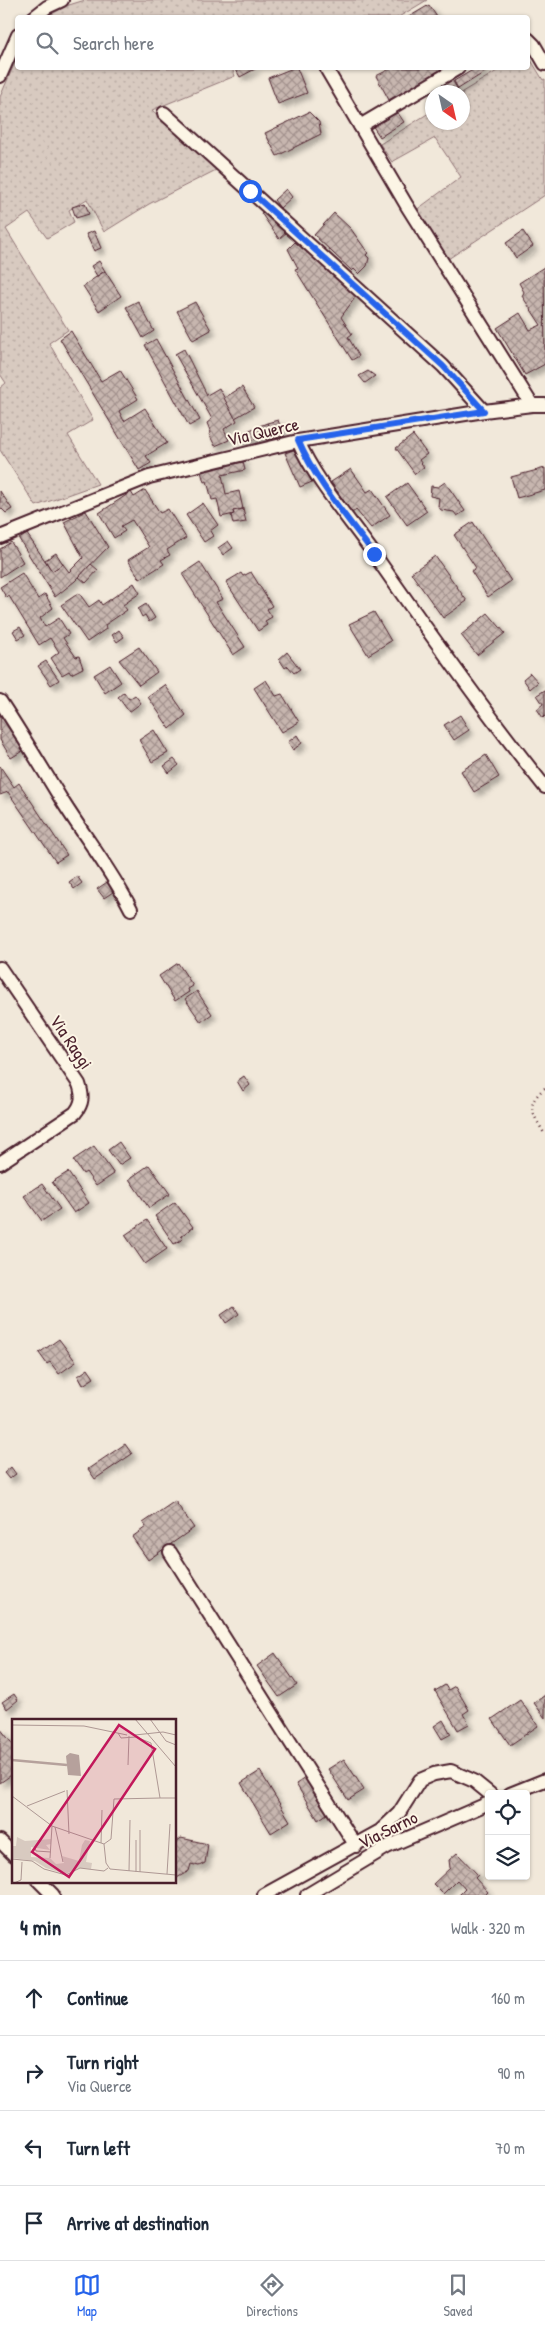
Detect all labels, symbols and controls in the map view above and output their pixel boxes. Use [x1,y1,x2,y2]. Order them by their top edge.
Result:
search box [15,15,530,70]
icon: search [33,29,61,57]
text: Search here [73,30,154,56]
north arrow [425,85,470,130]
route start [239,180,262,203]
street label: Via Querce [225,411,301,452]
route end [363,543,386,566]
street label: Via Raggi [44,1010,99,1074]
inset map [12,1719,176,1882]
map controls [485,1790,530,1880]
button: locate [485,1790,530,1835]
street label: Via Sarno [354,1805,422,1855]
button: layers [485,1835,530,1880]
text: 4 min [20,1913,61,1942]
text: Walk · 320 m [451,1917,525,1939]
icon: ahead [20,1984,48,2012]
text: Continue [67,1985,128,2011]
text: 160 m [491,1987,525,2009]
text: Turn right [67,2049,138,2075]
icon: right [20,2059,48,2087]
text: 90 m [497,2062,525,2084]
text: Via Querce [67,2075,132,2097]
icon: left [20,2134,48,2162]
text: Turn left [67,2135,130,2161]
text: 70 m [495,2137,525,2159]
icon: arrive [20,2209,48,2237]
text: Arrive at destination [67,2210,209,2236]
tab: Map [73,2271,101,2320]
tab: Directions [246,2271,298,2320]
tab: Saved [444,2271,472,2320]

